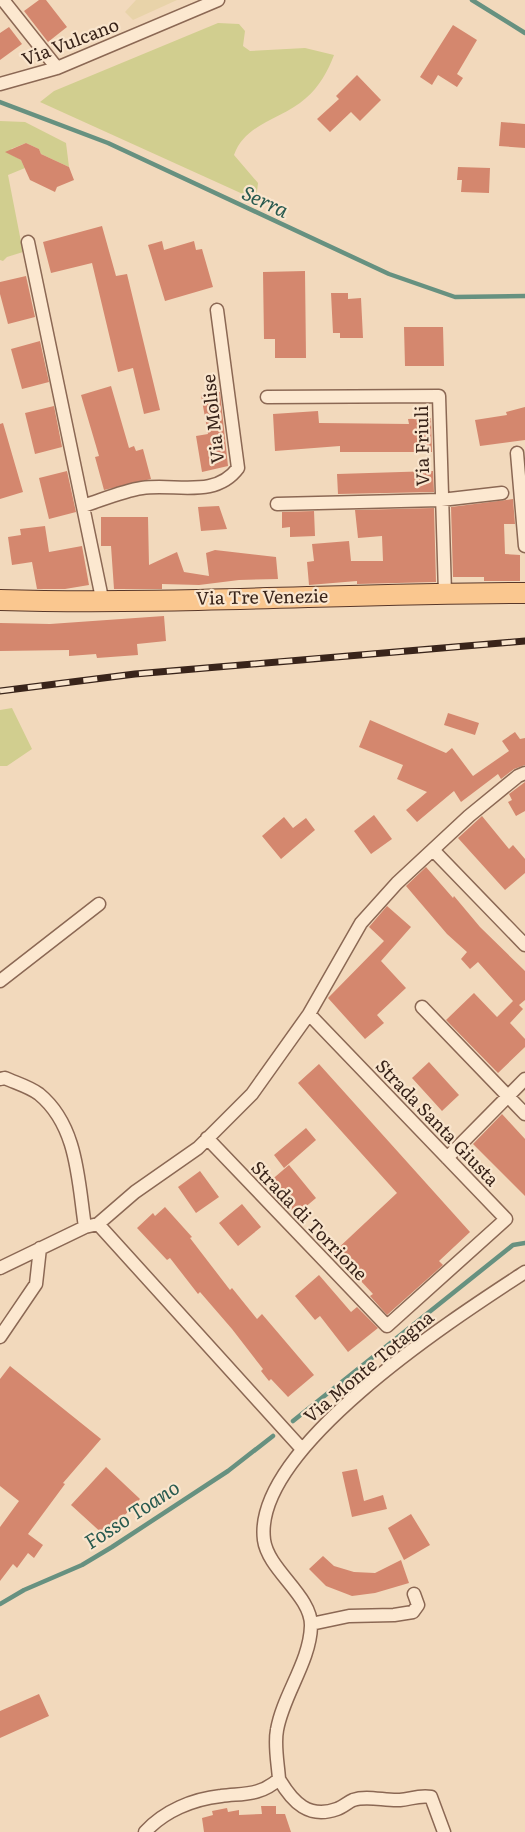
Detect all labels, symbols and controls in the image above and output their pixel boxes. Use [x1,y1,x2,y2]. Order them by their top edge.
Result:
street label: Via Vulcano [17,10,123,72]
water label: Serra [238,176,295,224]
street label: Via Molise [194,373,230,465]
street label: Via Friuli [407,405,435,487]
street label: Via Tre Venezie [196,581,328,611]
street label: Strada Santa Giusta [370,1052,506,1192]
street label: Strada di Torrione [246,1154,374,1286]
street label: Via Monte Totagna [297,1303,439,1429]
water label: Fosso Toano [77,1471,185,1555]

